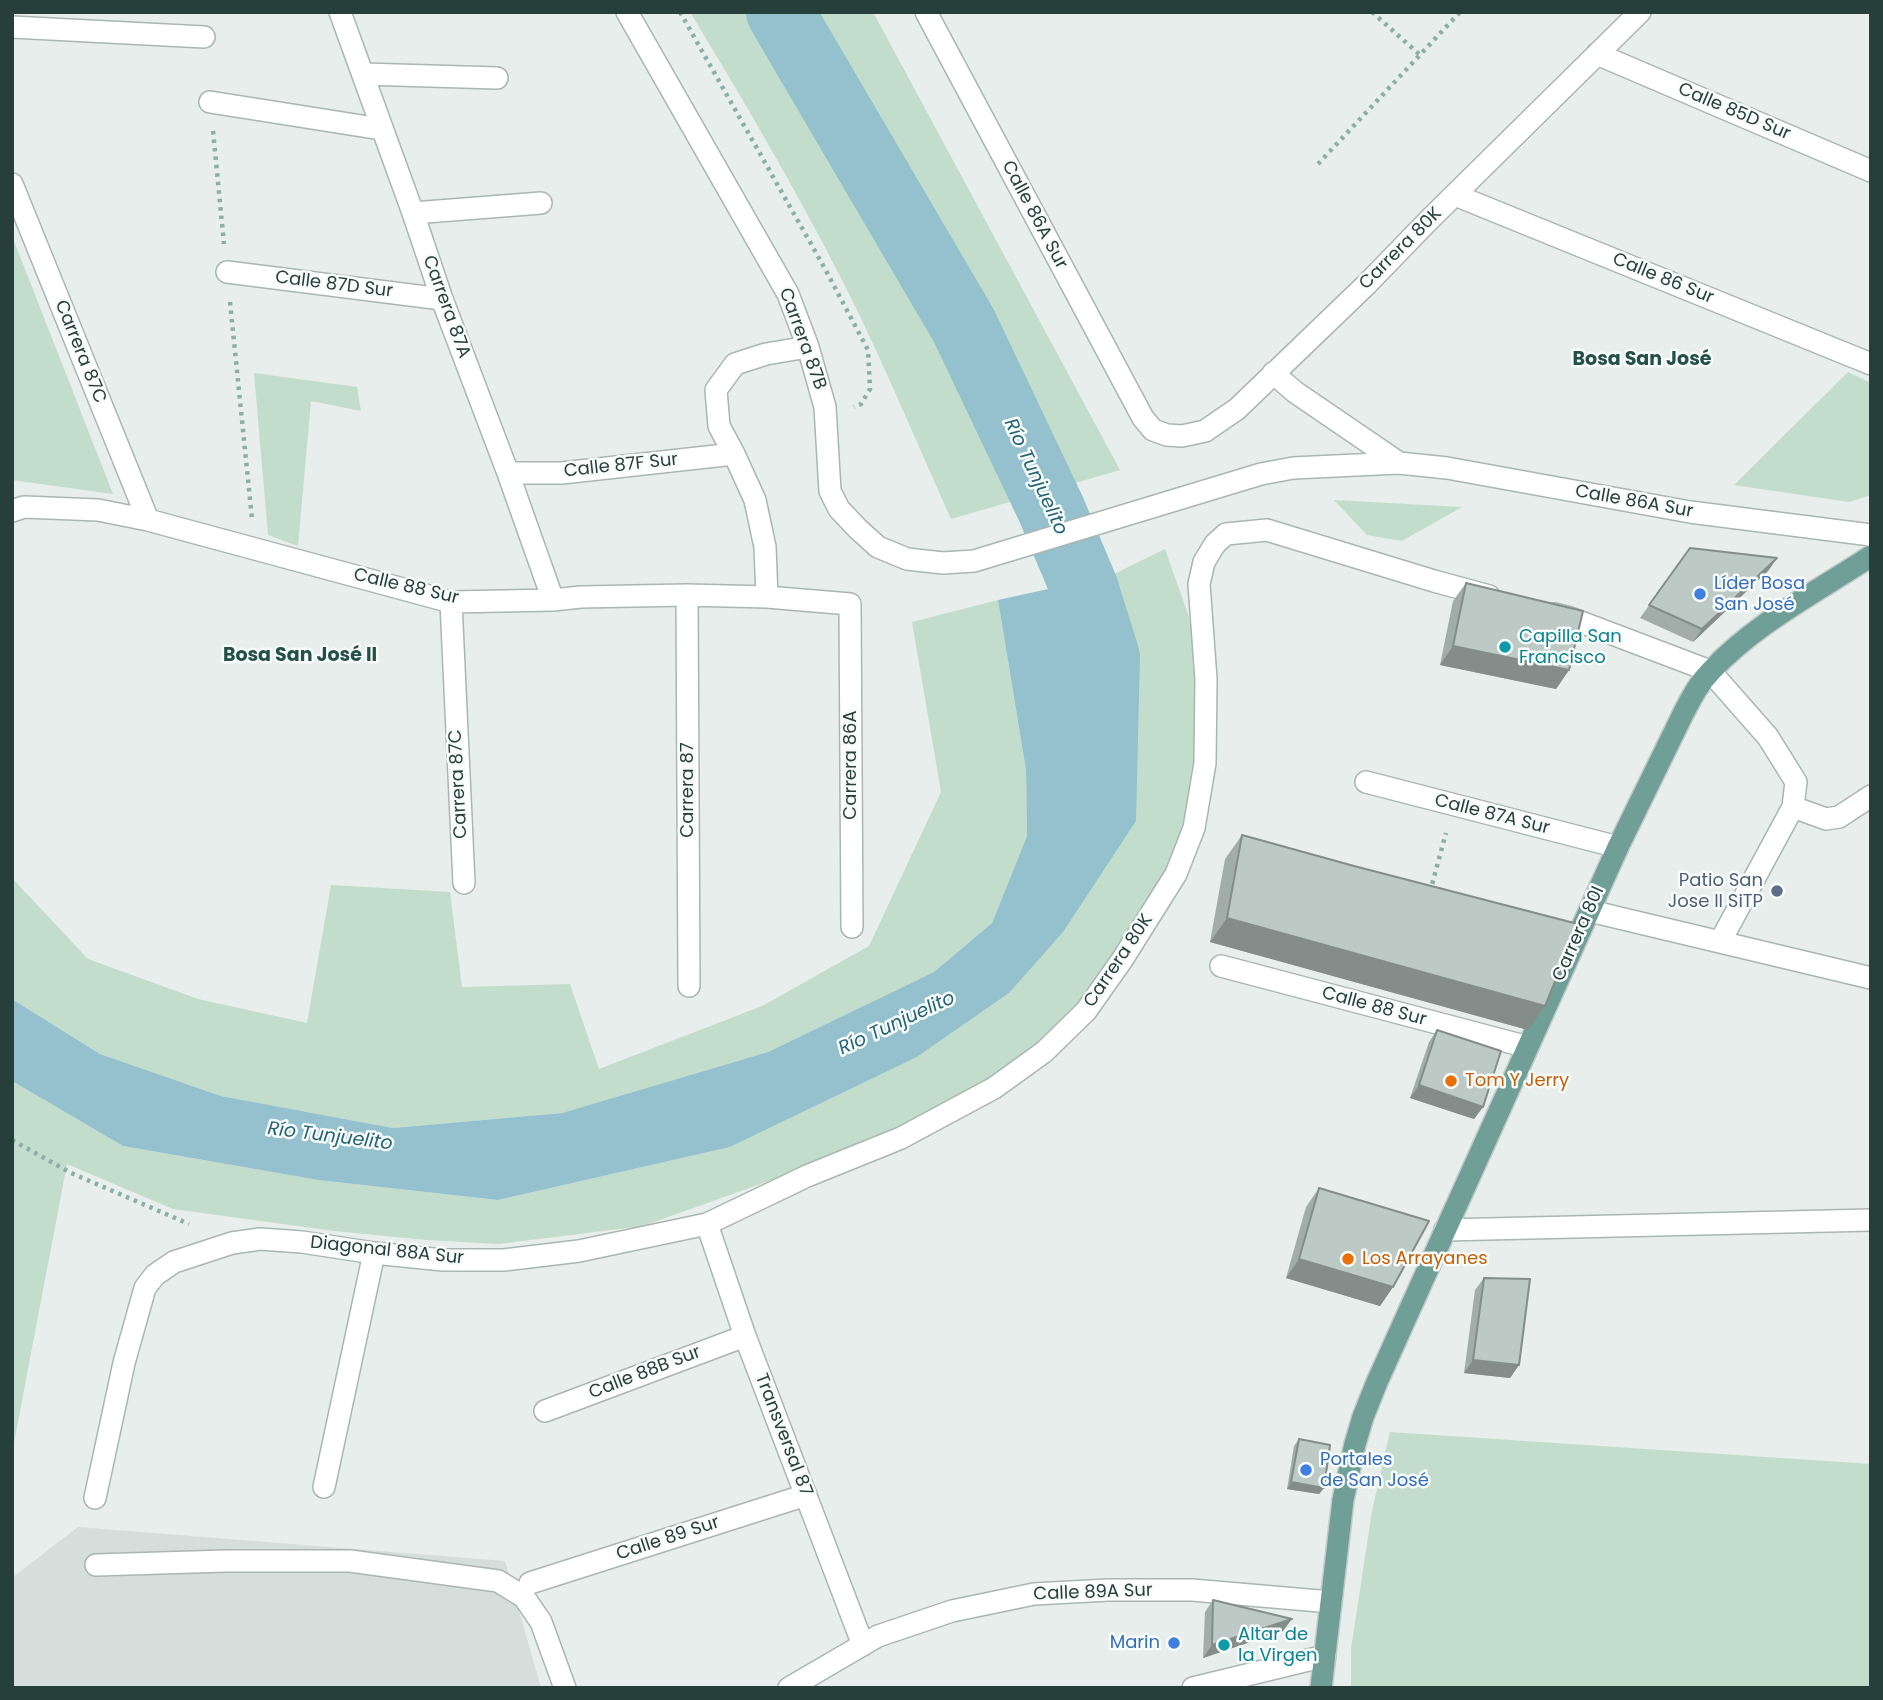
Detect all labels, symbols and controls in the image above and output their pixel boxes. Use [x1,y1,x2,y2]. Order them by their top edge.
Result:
street label: Calle 85D Sur [1675,79,1793,145]
street label: Calle 86A Sur [996,157,1072,273]
street label: Carrera 80K [1355,203,1447,295]
street label: Calle 86 Sur [1609,249,1717,309]
street label: Carrera 87A [417,253,475,361]
street label: Calle 87D Sur [274,267,394,303]
street label: Carrera 87B [774,285,830,393]
street label: Carrera 87C [49,297,111,407]
district label: Bosa San José [1573,349,1711,371]
water label: Río Tunjuelito [998,415,1072,539]
street label: Calle 87F Sur [563,449,679,483]
street label: Calle 86A Sur [1573,481,1695,523]
street label: Calle 88 Sur [351,564,461,610]
place label: Líder Bosa San José [1714,573,1805,616]
marker: Líder Bosa San José [1692,586,1708,602]
place label: Capilla San Francisco [1519,626,1622,668]
marker: Capilla San Francisco [1497,639,1513,655]
district label: Bosa San José II [223,645,377,667]
street label: Carrera 86A [840,710,862,820]
street label: Carrera 87C [445,729,473,839]
street label: Carrera 87 [677,742,699,838]
street label: Calle 87A Sur [1432,790,1552,840]
place label: Patio San Jose II SiTP [1668,870,1763,912]
street label: Carrera 80I [1549,883,1609,985]
marker: Patio San Jose II SiTP [1769,883,1785,899]
street label: Carrera 80K [1080,910,1158,1012]
street label: Calle 88 Sur [1319,983,1429,1031]
water label: Río Tunjuelito [835,987,959,1061]
place label: Tom Y Jerry [1465,1070,1569,1092]
marker: Tom Y Jerry [1443,1073,1459,1089]
water label: Río Tunjuelito [266,1118,394,1156]
street label: Diagonal 88A Sur [309,1232,465,1270]
place label: Los Arrayanes [1362,1248,1488,1270]
marker: Los Arrayanes [1340,1251,1356,1267]
street label: Calle 88B Sur [586,1342,704,1404]
street label: Transversal 87 [750,1371,816,1499]
place label: Portales de San José [1320,1449,1429,1492]
marker: Portales de San José [1298,1462,1314,1478]
street label: Calle 89 Sur [614,1512,722,1566]
street label: Calle 89A Sur [1033,1580,1153,1606]
place label: Altar de la Virgen [1238,1624,1318,1666]
place label: Marin [1110,1632,1160,1654]
marker: Marin [1166,1635,1182,1651]
marker: Altar de la Virgen [1216,1637,1232,1653]

